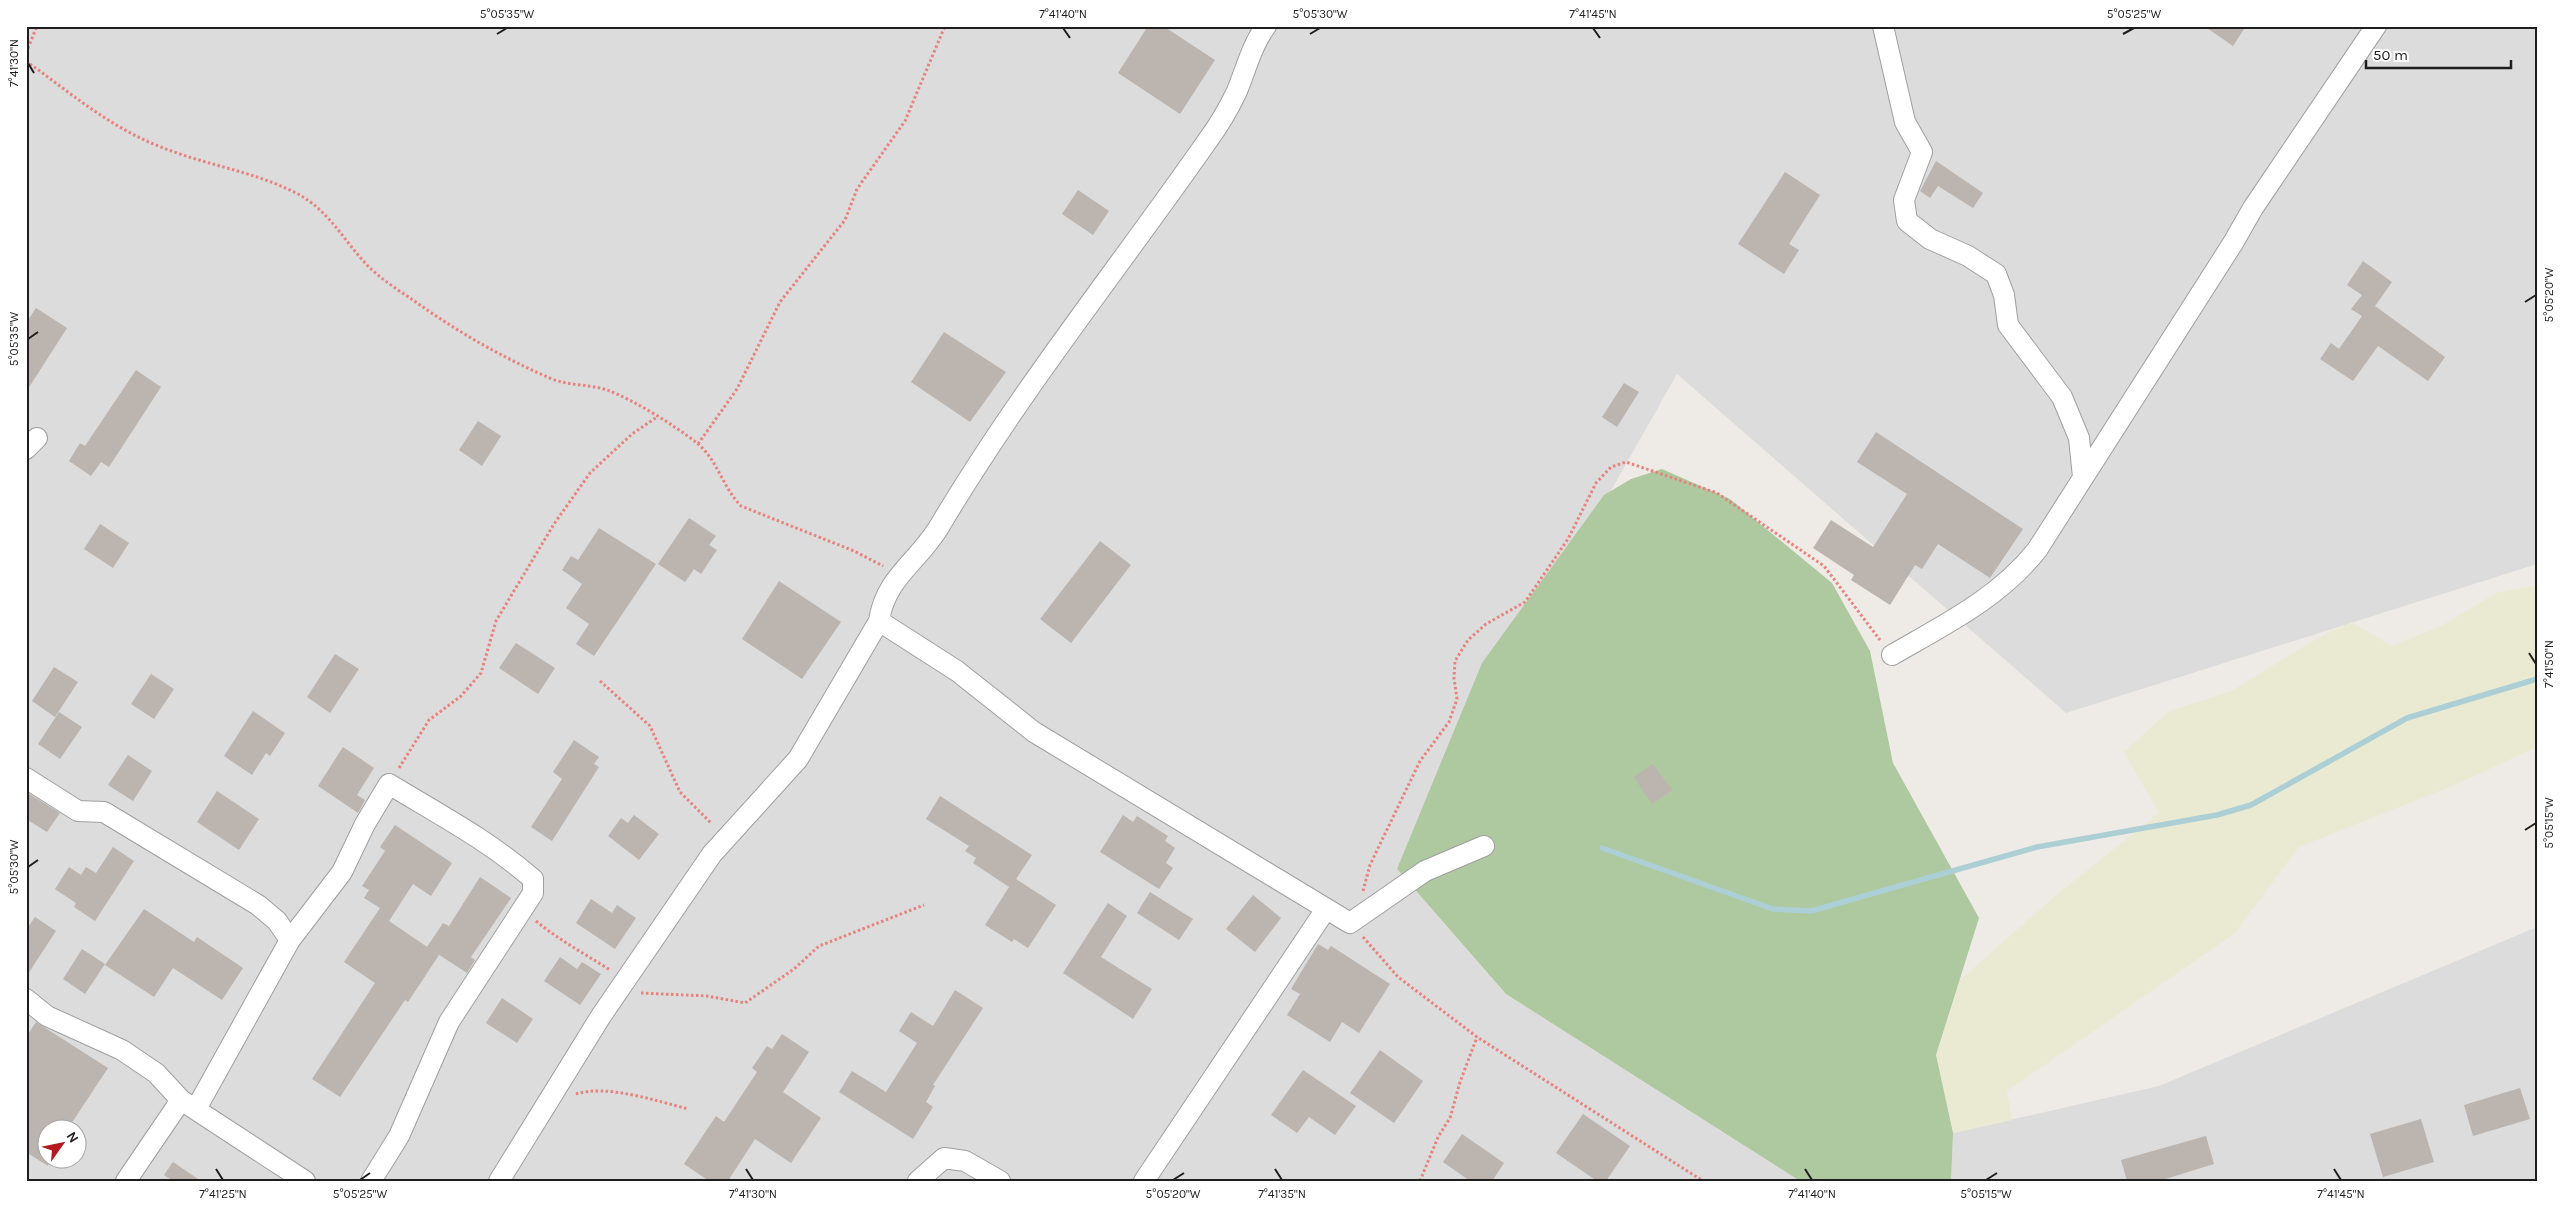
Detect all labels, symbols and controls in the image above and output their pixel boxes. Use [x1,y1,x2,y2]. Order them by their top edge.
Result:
text: 5°05'35"W [480,7,535,21]
text: 7°41'40"N [1039,7,1087,21]
text: 5°05'30"W [1293,7,1348,21]
text: 7°41'45"N [1569,7,1617,21]
text: 5°05'25"W [2107,7,2162,21]
scale bar [2366,38,2510,70]
text: 7°41'30"N [7,39,21,87]
text: 50 m [2373,46,2408,64]
text: 5°05'20"W [2542,267,2556,322]
text: 5°05'35"W [7,311,21,366]
text: 7°41'50"N [2542,640,2556,688]
text: 5°05'15"W [2542,797,2556,849]
text: 5°05'30"W [7,839,21,894]
north arrow [38,1120,88,1170]
text: N [63,1128,82,1146]
text: 7°41'25"N [199,1187,247,1201]
text: 5°05'25"W [333,1187,388,1201]
text: 7°41'30"N [729,1187,777,1201]
text: 5°05'20"W [1146,1187,1201,1201]
text: 7°41'35"N [1258,1187,1306,1201]
text: 7°41'40"N [1788,1187,1836,1201]
text: 5°05'15"W [1960,1187,2012,1201]
text: 7°41'45"N [2317,1187,2365,1201]

